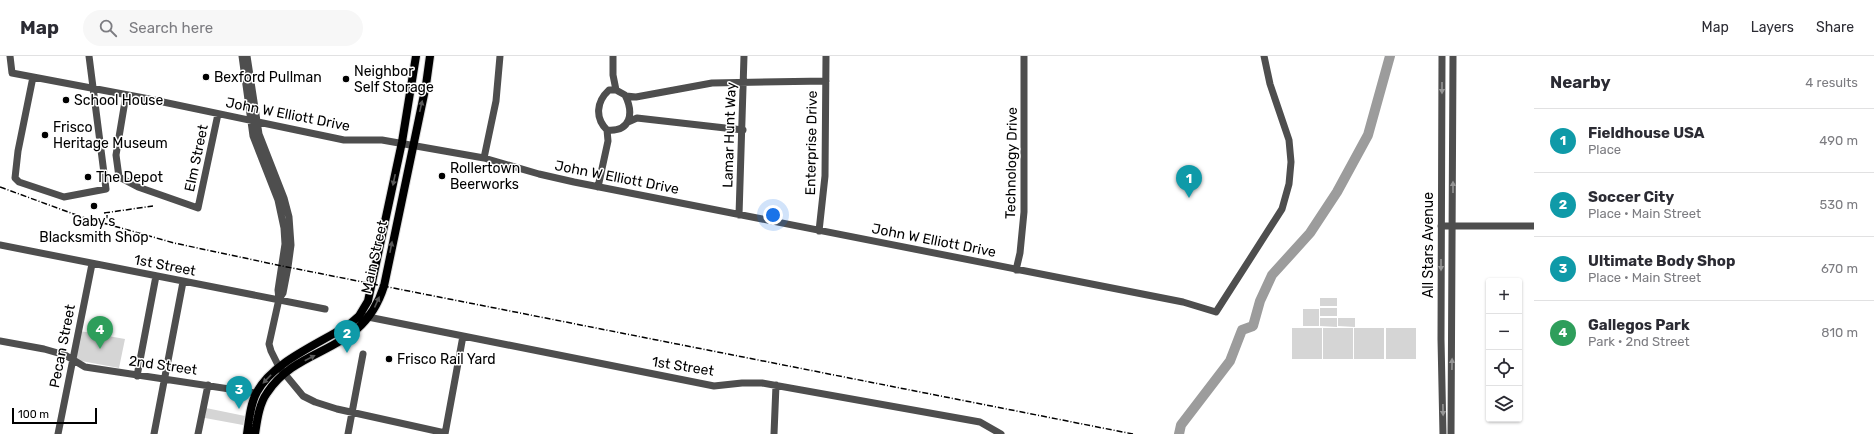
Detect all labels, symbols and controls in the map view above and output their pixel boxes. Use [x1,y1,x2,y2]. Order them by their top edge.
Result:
search box [83,10,363,46]
text: Map [20,16,59,39]
icon: search [97,17,119,39]
text: Search here [129,19,213,37]
text: Map [1702,19,1729,36]
text: Layers [1751,19,1794,36]
text: Share [1816,19,1854,36]
place label: Neighbor Self Storage [354,63,434,96]
place label: Bexford Pullman [214,69,322,86]
marker: Bexford Pullman [201,72,211,82]
text: Nearby [1550,72,1611,92]
marker: Neighbor Self Storage [341,74,351,84]
text: 4 results [1805,75,1858,90]
street label: Lamar Hunt Way [719,82,740,188]
one-way arrow [1439,82,1445,95]
street label: Enterprise Drive [802,90,821,195]
place label: School House [74,92,163,109]
street label: John W Elliott Drive [224,94,352,135]
marker: School House [61,95,71,105]
one-way arrow [419,100,425,112]
street label: Technology Drive [1002,107,1021,219]
place label: Frisco Heritage Museum [53,119,168,152]
street label: Elm Street [181,122,212,193]
text: Fieldhouse USA [1588,124,1705,142]
marker: Frisco Heritage Museum [40,130,50,140]
text: 1 [1560,133,1566,148]
text: 490 m [1819,133,1858,148]
text: Place [1588,142,1621,157]
street label: John W Elliott Drive [553,157,681,198]
place label: Rollertown Beerworks [450,160,520,193]
pin: 1 [1176,165,1202,198]
place label: The Depot [96,169,163,186]
marker: Rollertown Beerworks [437,171,447,181]
marker: The Depot [83,172,93,182]
one-way arrow [390,174,396,187]
one-way arrow [1450,180,1456,193]
text: Soccer City [1588,188,1674,206]
street label: All Stars Avenue [1420,192,1437,298]
text: 2 [1559,197,1567,212]
text: 530 m [1819,197,1858,212]
marker: Gaby's Blacksmith Shop [89,201,99,211]
your location [763,205,783,225]
text: Place · Main Street [1588,206,1701,221]
place label: Gaby's Blacksmith Shop [39,213,149,246]
street label: Main Street [358,218,391,295]
street label: John W Elliott Drive [870,220,998,261]
one-way arrow [388,241,394,254]
street label: 1st Street [133,251,198,280]
text: Ultimate Body Shop [1588,252,1735,270]
one-way arrow [1438,259,1444,272]
text: 3 [1559,261,1567,276]
text: 670 m [1821,261,1858,276]
text: Place · Main Street [1588,270,1701,285]
map controls [1486,278,1522,422]
button: + [1486,278,1522,314]
one-way arrow [375,296,381,308]
street label: Pecan Street [46,302,79,389]
button: − [1486,314,1522,350]
pin: 4 [87,316,113,349]
text: Gallegos Park [1588,316,1690,334]
pin: 2 [334,320,360,353]
text: 4 [1559,325,1567,340]
text: 810 m [1821,325,1858,340]
text: Park · 2nd Street [1588,334,1690,349]
button: locate [1486,350,1522,386]
place label: Frisco Rail Yard [397,351,496,368]
street label: 2nd Street [128,352,199,379]
street label: 1st Street [651,353,716,380]
marker: Frisco Rail Yard [384,354,394,364]
one-way arrow [304,355,316,361]
one-way arrow [1449,357,1455,370]
one-way arrow [262,374,271,384]
pin: 3 [226,376,252,409]
button: layers [1486,386,1522,422]
one-way arrow [1440,404,1446,417]
scale bar [12,406,97,425]
text: 100 m [18,408,49,421]

